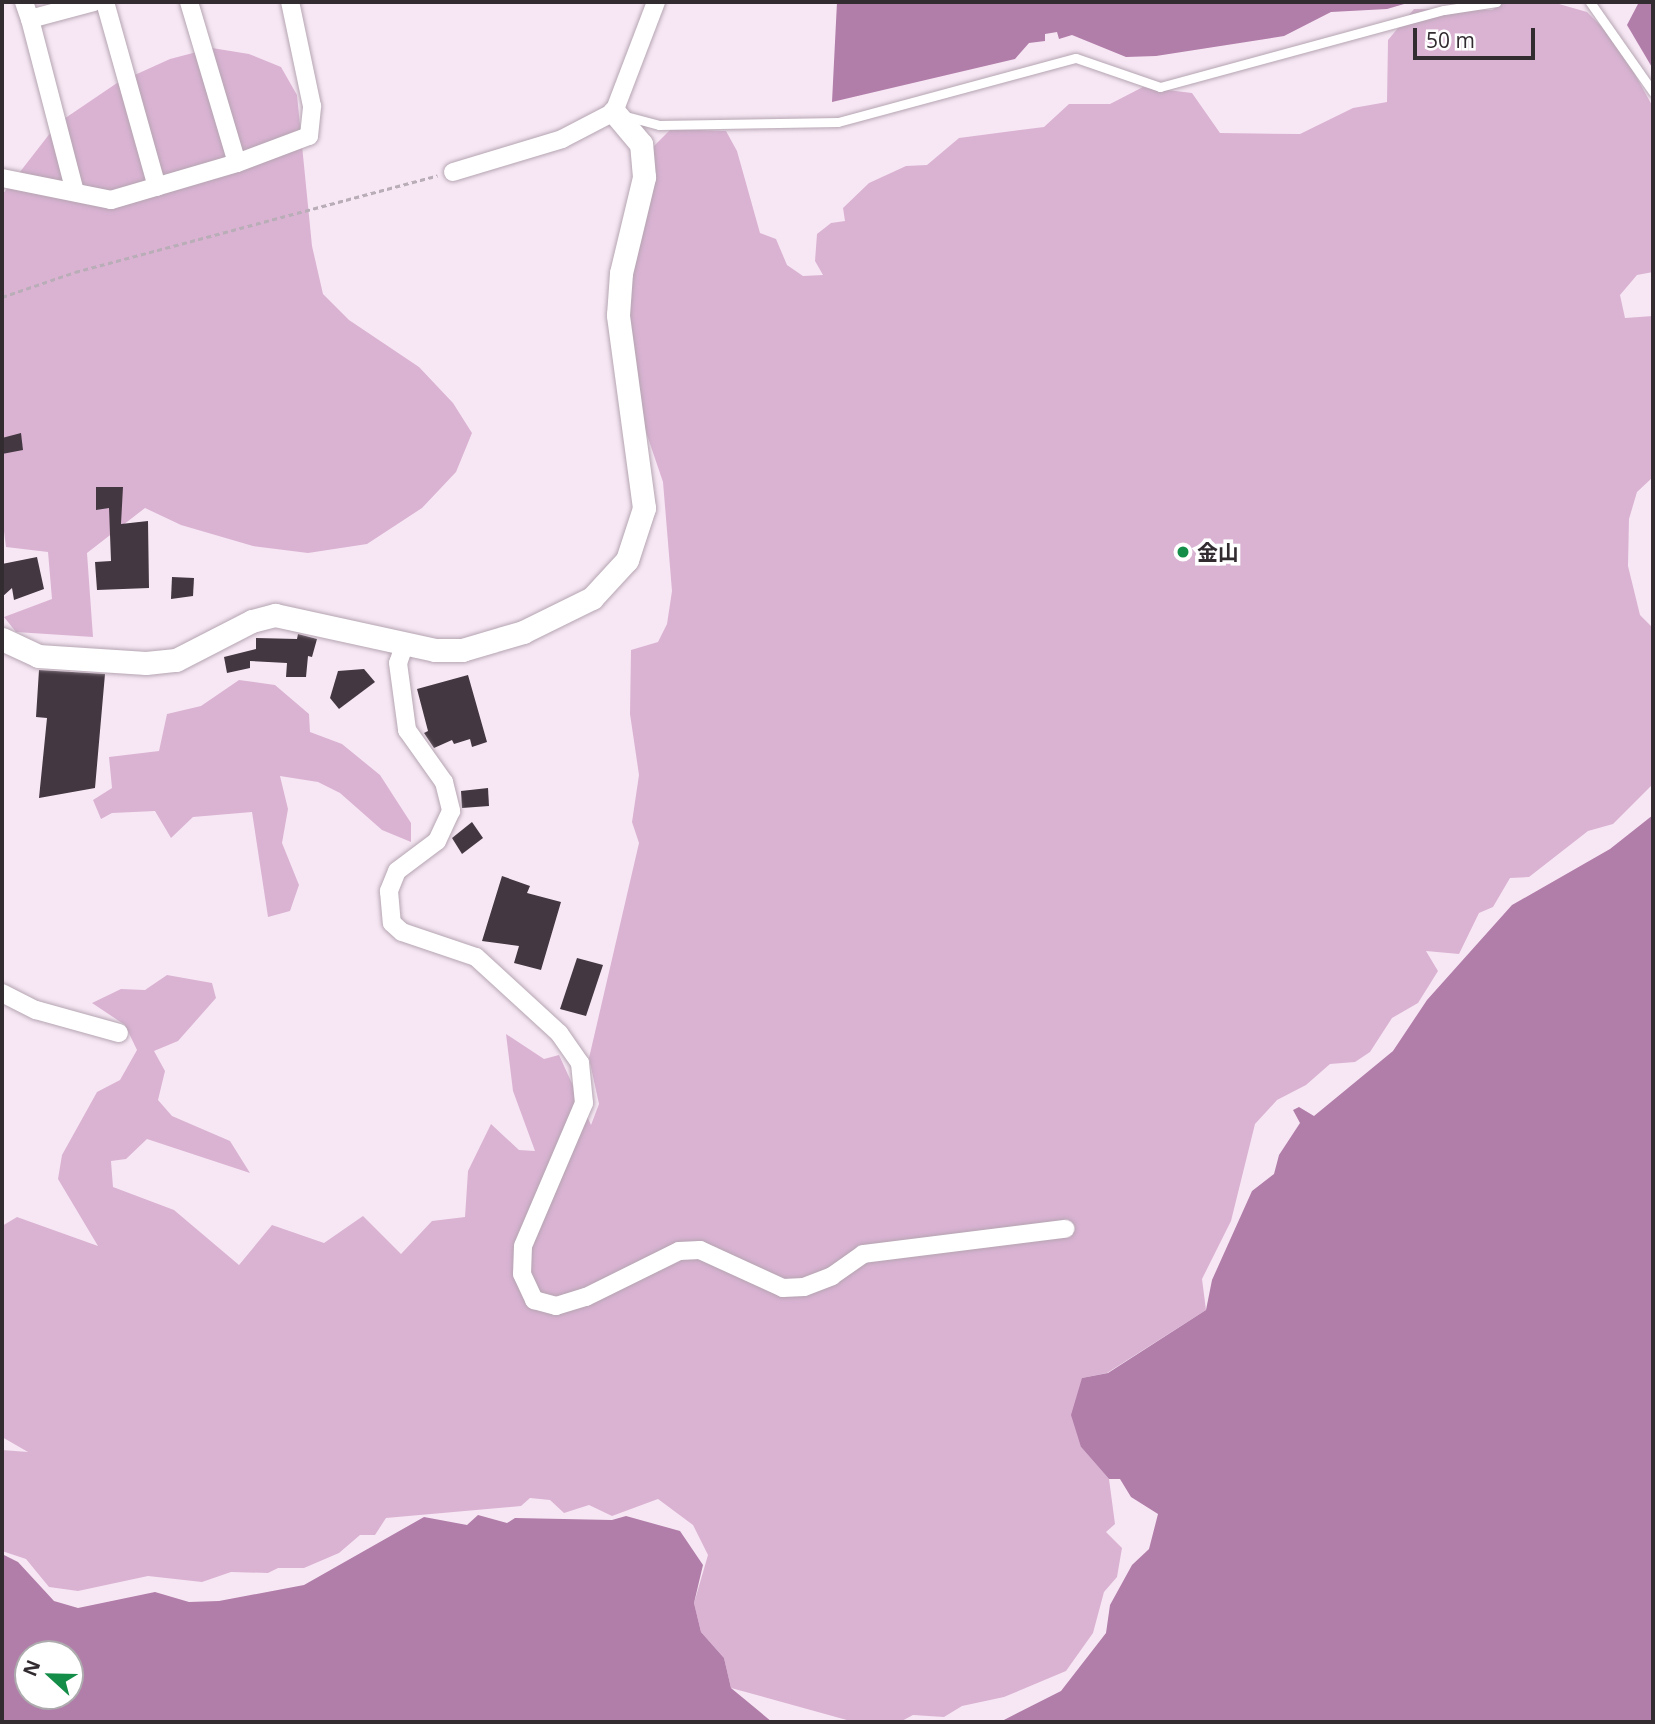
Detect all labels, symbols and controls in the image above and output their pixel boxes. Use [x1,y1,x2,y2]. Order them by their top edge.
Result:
scale bar [1417,14,1540,58]
text: 50 m [1426,26,1475,54]
place label: 金山 [1197,539,1239,565]
marker: 金山 [1175,544,1191,560]
north arrow [14,1640,84,1710]
text: N [16,1656,46,1680]

